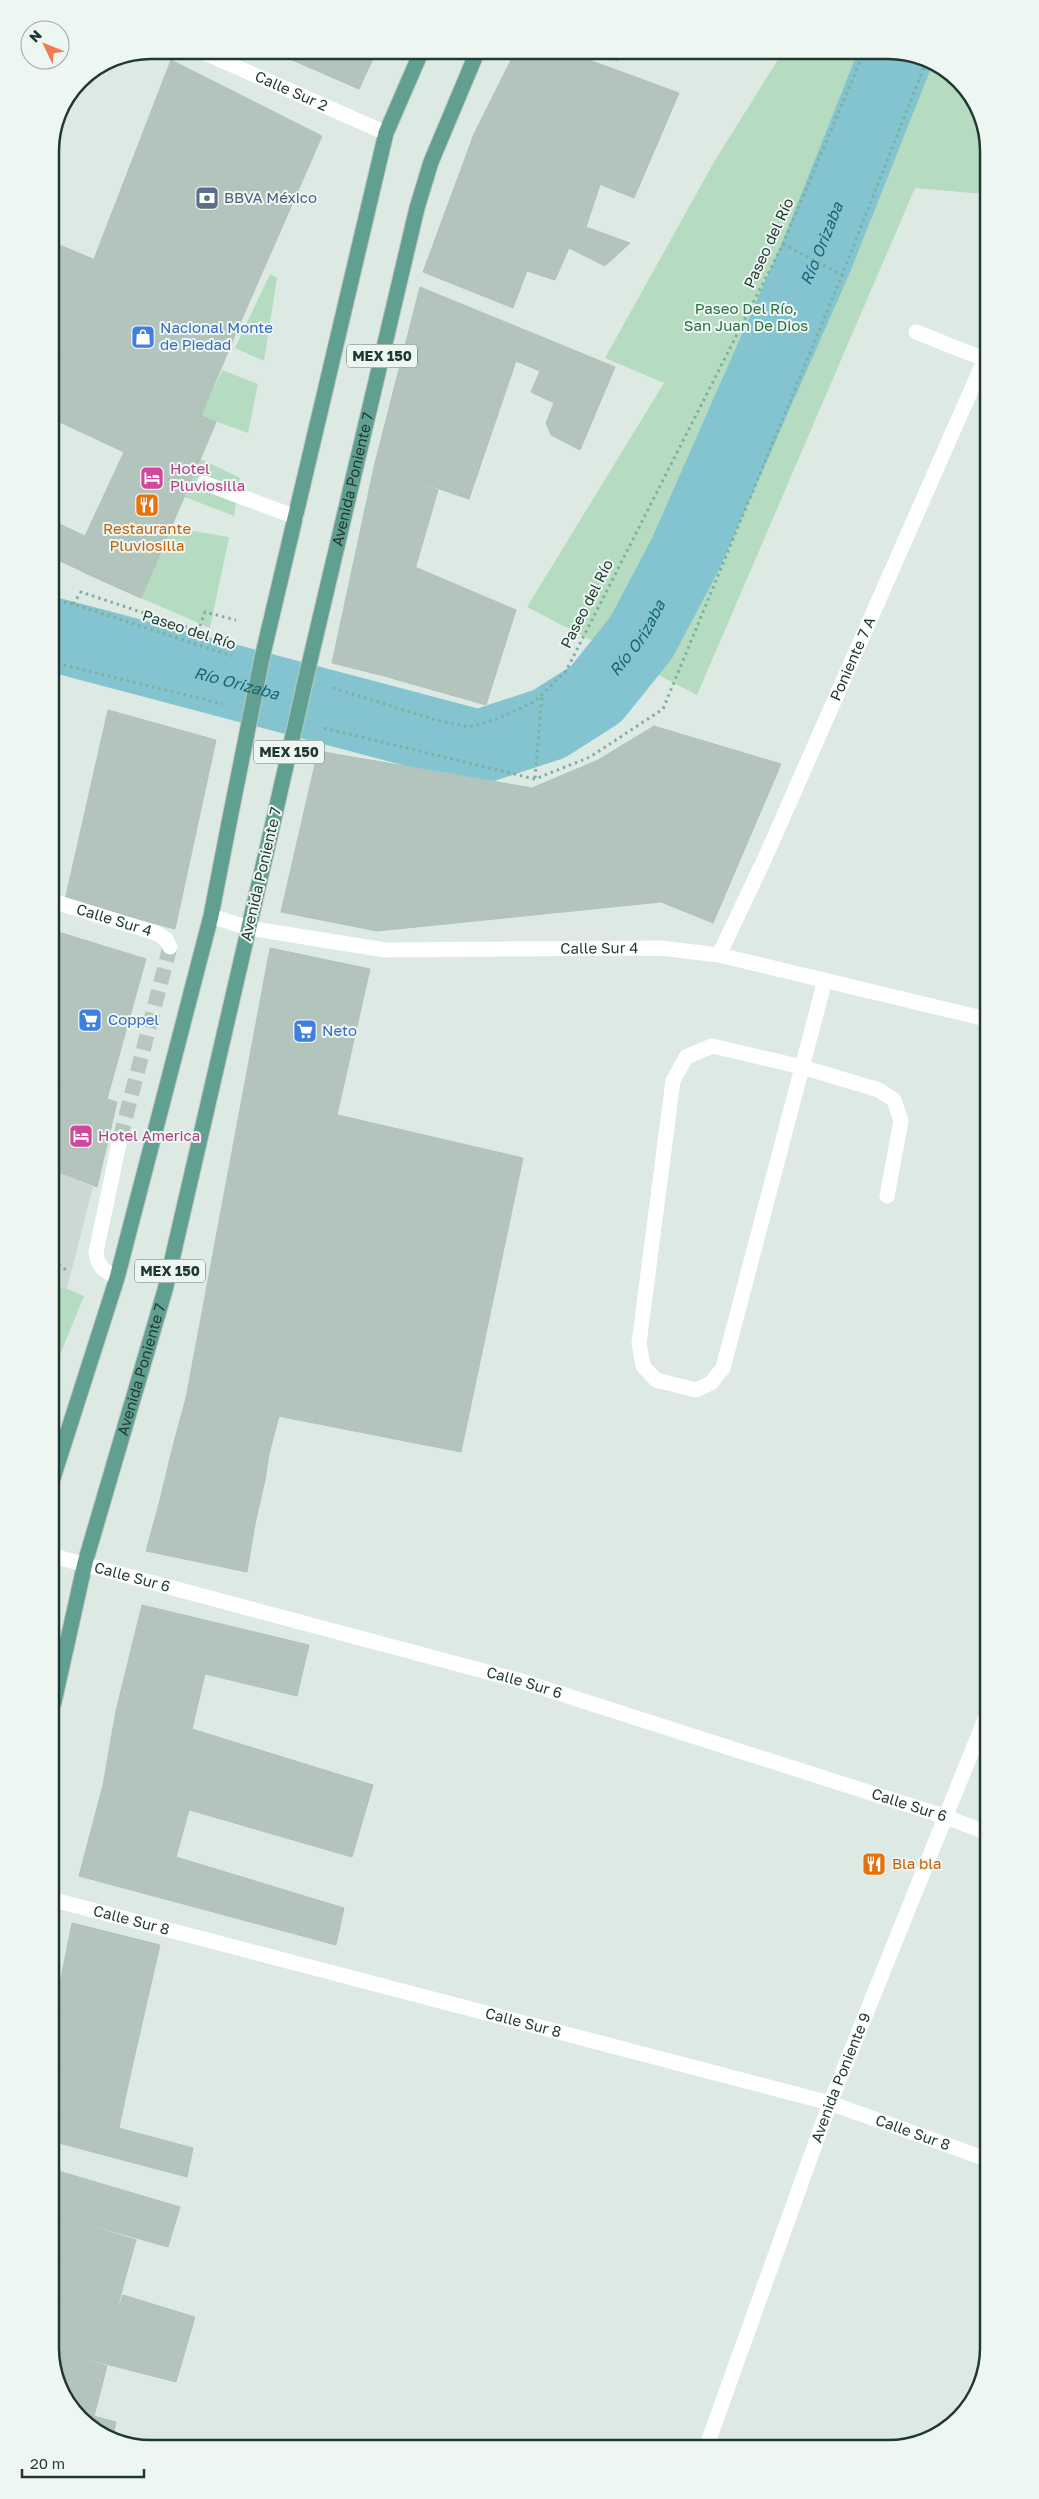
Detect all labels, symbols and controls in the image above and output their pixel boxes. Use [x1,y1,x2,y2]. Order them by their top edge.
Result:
north arrow [20,20,70,70]
text: N [25,26,45,45]
street label: Calle Sur 2 [253,66,331,114]
bank icon: BBVA México [194,185,220,211]
place label: BBVA México [224,188,317,206]
street label: Paseo del Río [739,195,797,290]
water label: Río Orizaba [795,198,847,288]
park label: Paseo Del Río, San Juan De Dios [684,299,808,334]
place label: Nacional Monte de Piedad [160,318,273,353]
shop icon: Nacional Monte de Piedad [130,324,156,350]
road number: MEX 150 [347,344,417,368]
street label: Avenida Poniente 7 [327,410,376,548]
place label: Hotel Pluviosilla [170,459,245,494]
hotel icon: Hotel Pluviosilla [139,465,165,491]
restaurant icon: Restaurante Pluviosilla [134,492,160,518]
place label: Restaurante Pluviosilla [103,519,191,554]
street label: Paseo del Río [556,556,616,651]
water label: Río Orizaba [605,596,670,680]
street label: Paseo del Río [140,605,238,653]
street label: Poniente 7 A [825,614,878,703]
water label: Río Orizaba [192,662,282,704]
road number: MEX 150 [254,740,324,764]
street label: Avenida Poniente 7 [236,805,284,942]
street label: Calle Sur 4 [74,899,154,939]
street label: Calle Sur 4 [560,938,638,957]
supermarket icon: Coppel [77,1007,103,1033]
place label: Coppel [108,1010,159,1028]
supermarket icon: Neto [292,1018,318,1044]
place label: Neto [322,1021,357,1039]
hotel icon: Hotel America [68,1123,94,1149]
place label: Hotel America [98,1126,200,1144]
road number: MEX 150 [135,1260,205,1282]
street label: Avenida Poniente 7 [113,1301,169,1437]
street label: Calle Sur 6 [92,1557,172,1595]
street label: Calle Sur 6 [485,1662,565,1702]
street label: Calle Sur 6 [870,1784,949,1825]
restaurant icon: Bla bla [861,1851,887,1877]
place label: Bla bla [892,1854,942,1872]
street label: Calle Sur 8 [92,1901,172,1938]
street label: Calle Sur 8 [483,2003,564,2040]
street label: Avenida Poniente 9 [807,2010,874,2145]
street label: Calle Sur 8 [873,2110,953,2153]
scale bar [22,2446,145,2478]
text: 20 m [30,2454,65,2472]

